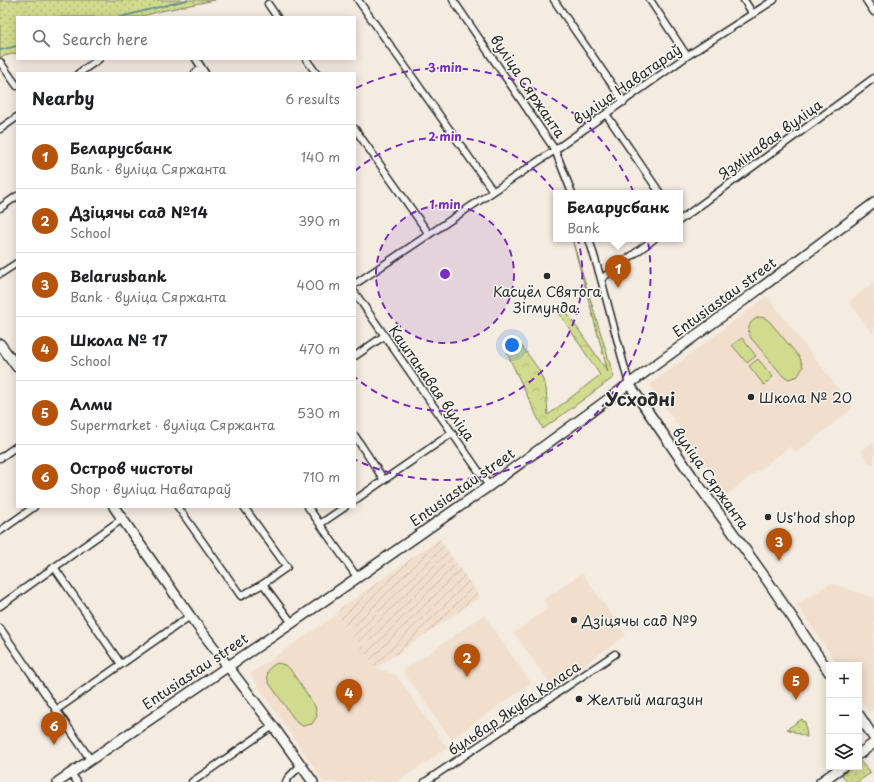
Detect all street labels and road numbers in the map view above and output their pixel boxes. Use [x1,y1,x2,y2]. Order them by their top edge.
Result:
street label: вуліца Сяржанта [486,30,571,142]
street label: вуліца Наватараў [569,39,685,129]
street label: Язмінавая вуліца [714,94,827,184]
street label: Entusiastau street [668,252,780,342]
street label: Каштанавая вуліца [384,321,480,446]
street label: вуліца Сяржанта [668,423,754,534]
street label: Entusiastau street [405,443,519,531]
street label: Entusiastau street [138,628,252,714]
street label: бульвар Якуба Коласа [444,656,585,760]

